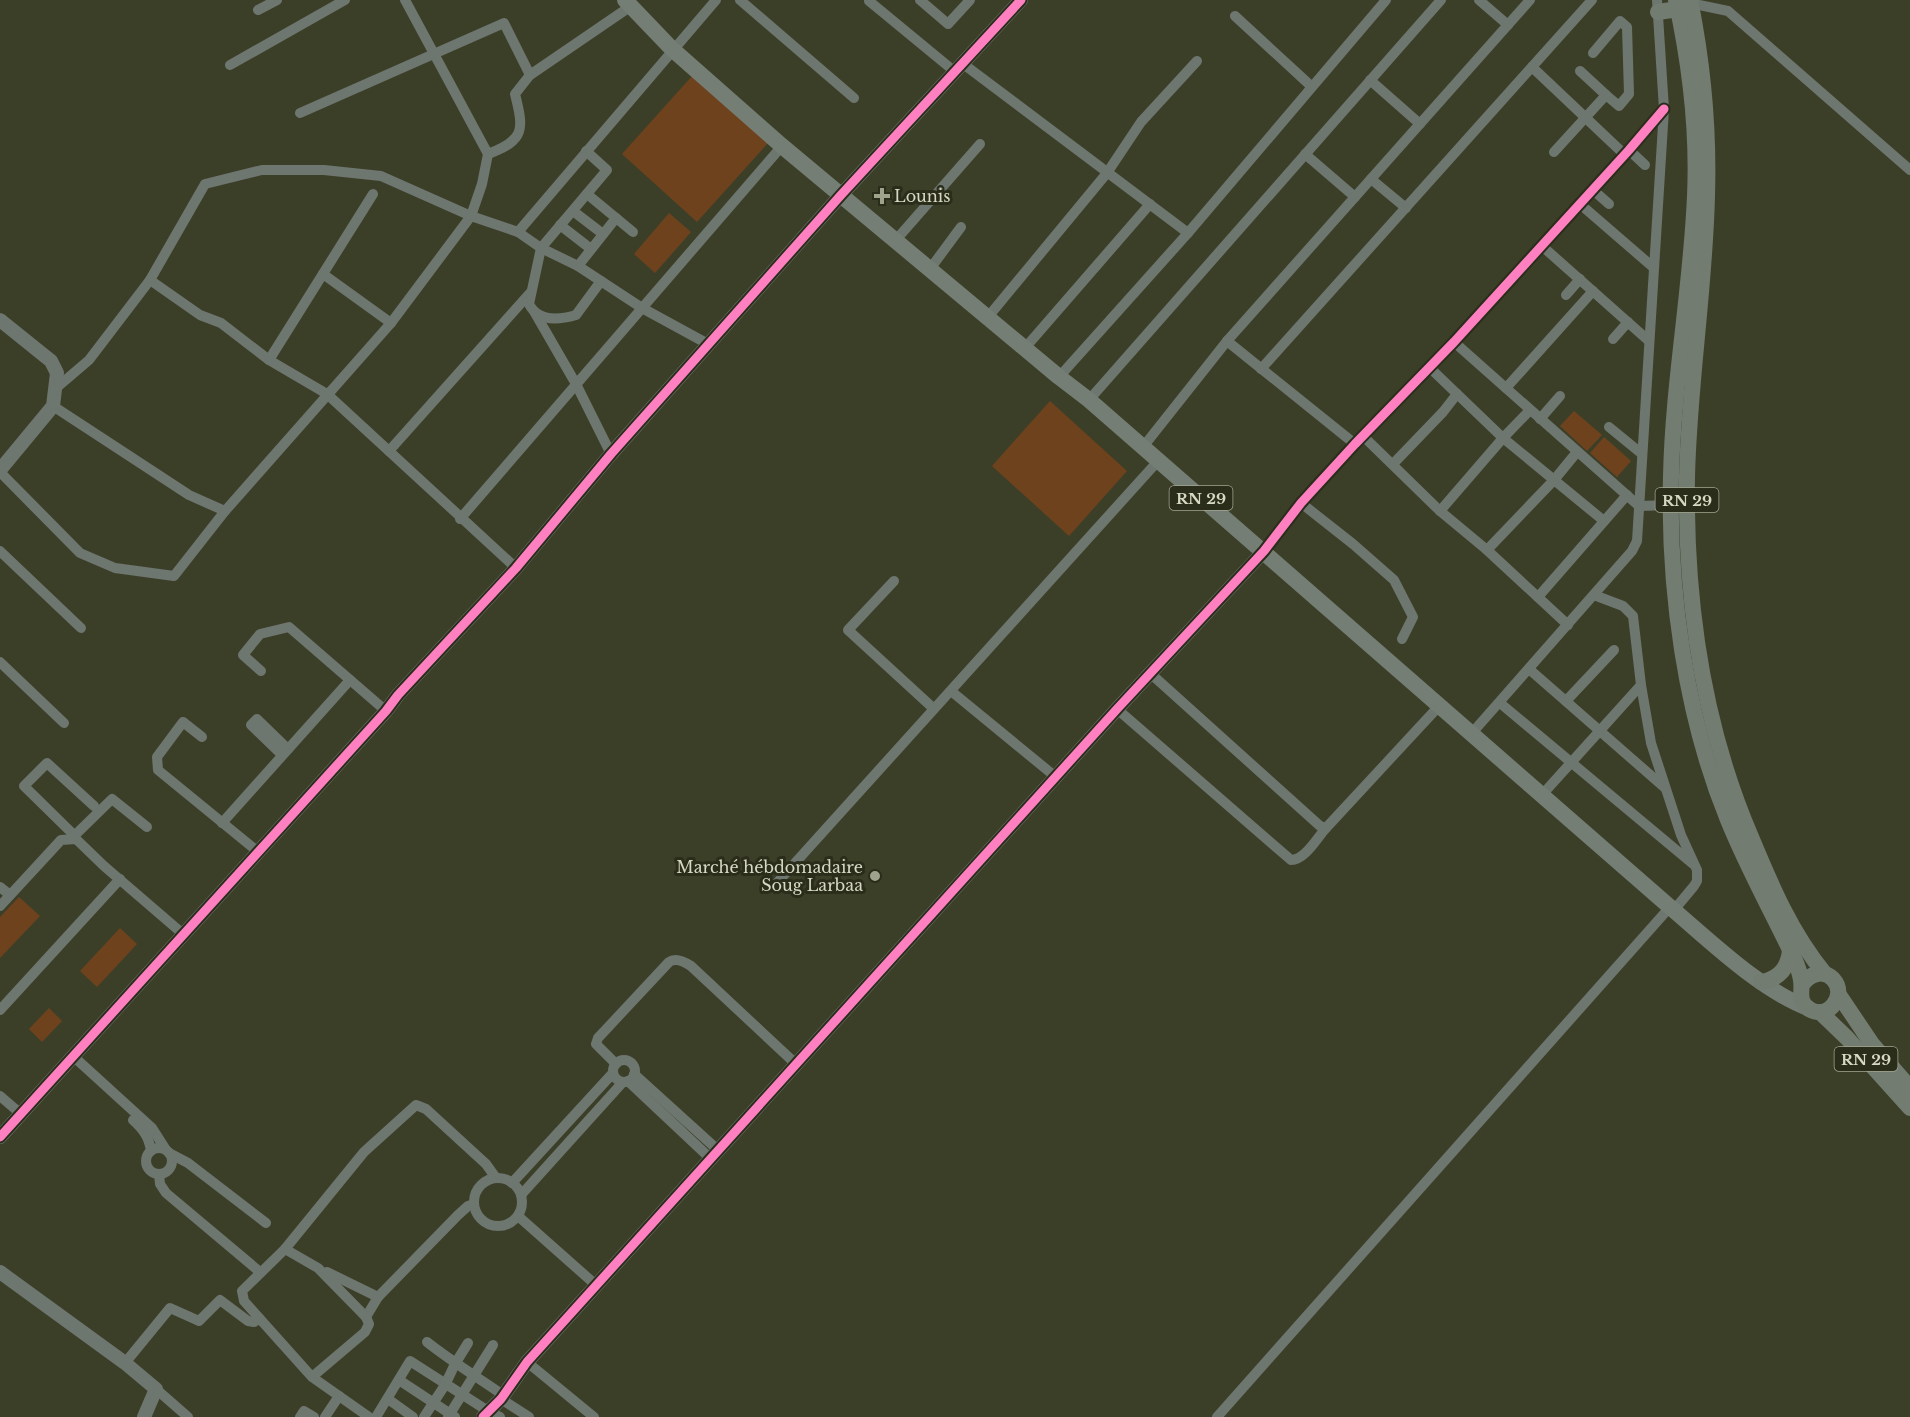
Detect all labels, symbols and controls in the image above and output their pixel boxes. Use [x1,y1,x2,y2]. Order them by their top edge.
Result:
place label: Lounis [894,186,951,206]
marker: Lounis [875,189,889,203]
road number: RN 29 [1170,486,1232,510]
road number: RN 29 [1656,488,1718,512]
place label: Marché hébdomadaire Soug Larbaa [676,857,863,895]
marker: Marché hébdomadaire Soug Larbaa [868,869,882,883]
road number: RN 29 [1834,1047,1898,1071]

